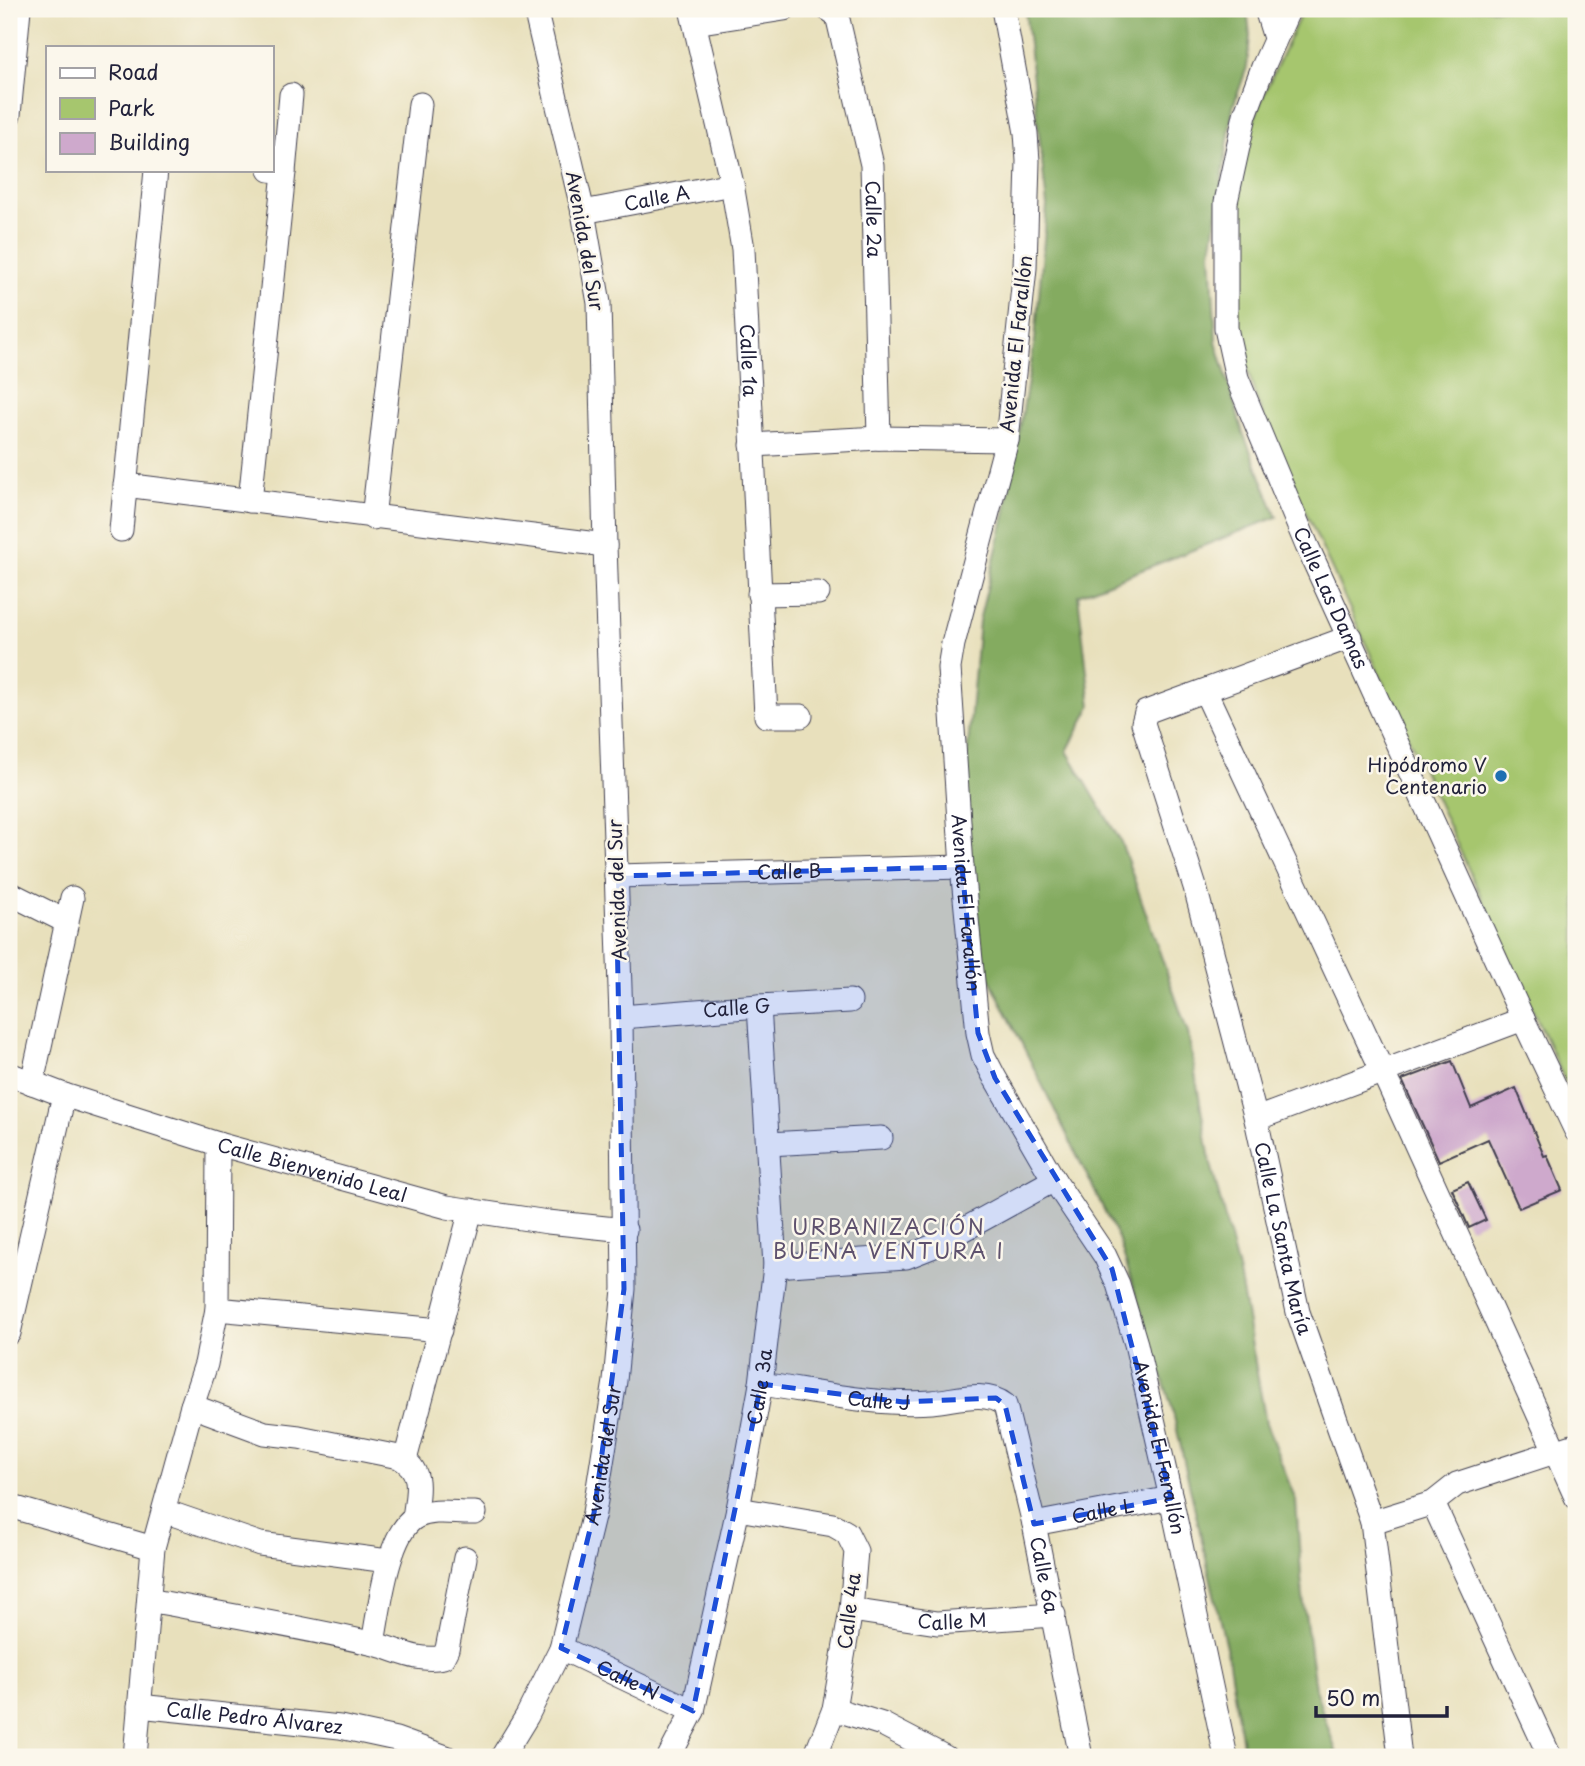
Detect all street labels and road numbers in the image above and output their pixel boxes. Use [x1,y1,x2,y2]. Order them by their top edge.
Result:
street label: Avenida del Sur [560,169,612,313]
street label: Calle A [621,177,692,217]
street label: Calle 2a [859,180,889,258]
street label: Avenida El Farallón [992,254,1038,434]
street label: Calle 1a [734,323,765,397]
street label: Calle Las Damas [1287,522,1376,673]
street label: Avenida El Farallón [946,813,989,993]
street label: Avenida del Sur [600,819,632,961]
street label: Calle B [756,856,821,885]
street label: Calle G [702,990,771,1023]
street label: Calle Bienvenido Leal [214,1129,410,1208]
street label: Calle La Santa María [1248,1139,1320,1338]
street label: Calle 3a [739,1347,778,1427]
street label: Avenida El Farallón [1127,1357,1193,1537]
street label: Avenida del Sur [577,1382,627,1528]
street label: Calle J [846,1383,911,1416]
street label: Calle L [1069,1490,1136,1530]
street label: Calle 6a [1024,1534,1067,1616]
street label: Calle 4a [829,1571,867,1651]
street label: Calle M [916,1605,988,1636]
street label: Calle N [592,1652,664,1706]
street label: Calle Pedro Álvarez [165,1694,344,1740]

